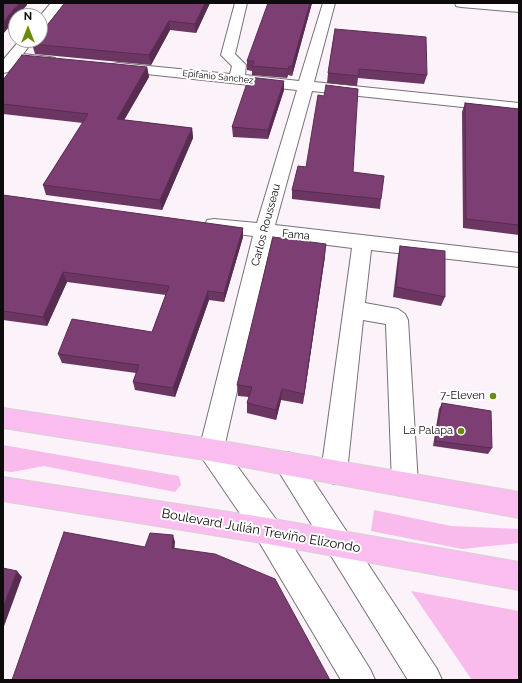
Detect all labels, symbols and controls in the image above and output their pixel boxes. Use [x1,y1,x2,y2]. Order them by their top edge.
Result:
north arrow [8,8,48,48]
text: N [24,10,32,23]
street label: Epifanio Sanchez [182,68,254,86]
street label: Carlos Rousseau [249,182,283,268]
street label: Fama [281,227,311,243]
place label: 7-Eleven [440,389,485,403]
marker: 7-Eleven [488,391,498,401]
place label: La Palapa [403,424,453,438]
marker: La Palapa [456,426,466,436]
street label: Boulevard Julián Treviño Elizondo [160,506,362,556]

